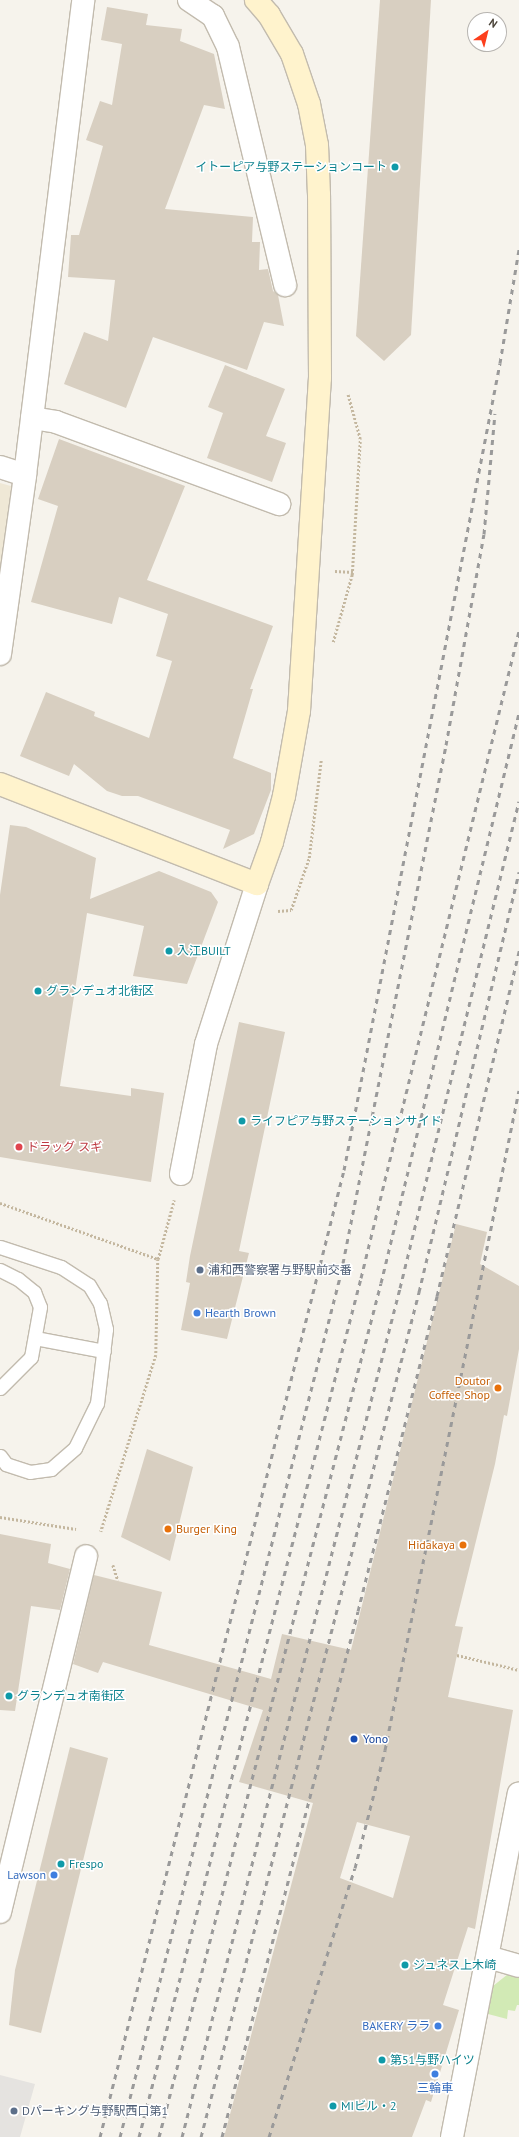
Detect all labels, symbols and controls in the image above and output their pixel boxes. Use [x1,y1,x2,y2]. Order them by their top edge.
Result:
north arrow [467,12,507,52]
text: N [486,15,500,31]
place label: イトーピア与野ステーションコート [195,160,387,174]
marker: イトーピア与野ステーションコート [390,162,400,172]
place label: 入江BUILT [177,944,231,958]
marker: 入江BUILT [164,946,174,956]
place label: グランデュオ北街区 [46,984,154,998]
marker: グランデュオ北街区 [33,986,43,996]
place label: ライフピア与野ステーションサイド [250,1114,442,1128]
marker: ライフピア与野ステーションサイド [237,1116,247,1126]
place label: ドラッグ スギ [27,1140,102,1154]
marker: ドラッグ スギ [14,1142,24,1152]
place label: 浦和西警察署与野駅前交番 [208,1263,352,1277]
marker: 浦和西警察署与野駅前交番 [195,1265,205,1275]
place label: Hearth Brown [205,1306,276,1320]
marker: Hearth Brown [192,1308,202,1318]
place label: Doutor Coffee Shop [429,1374,490,1402]
marker: Doutor Coffee Shop [493,1383,503,1393]
place label: Burger King [176,1522,237,1536]
marker: Burger King [163,1524,173,1534]
place label: Hidakaya [408,1538,455,1552]
marker: Hidakaya [458,1540,468,1550]
place label: グランデュオ南街区 [17,1689,125,1703]
marker: グランデュオ南街区 [4,1691,14,1701]
place label: Yono [363,1732,388,1746]
marker: Yono [348,1733,360,1745]
place label: Frespo [69,1857,103,1871]
marker: Frespo [56,1859,66,1869]
place label: Lawson [7,1868,46,1882]
marker: Lawson [49,1870,59,1880]
place label: ジュネス上木崎 [413,1958,497,1972]
marker: ジュネス上木崎 [400,1960,410,1970]
place label: BAKERY ララ [362,2019,430,2033]
marker: BAKERY ララ [433,2021,443,2031]
place label: 第51与野ハイツ [390,2053,475,2067]
marker: 第51与野ハイツ [377,2055,387,2065]
marker: 三輪車 [430,2069,440,2079]
place label: 三輪車 [417,2081,453,2095]
place label: MIビル・2 [341,2099,397,2113]
marker: MIビル・2 [328,2101,338,2111]
place label: Dパーキング与野駅西口第1 [22,2104,168,2118]
marker: Dパーキング与野駅西口第1 [9,2106,19,2116]

